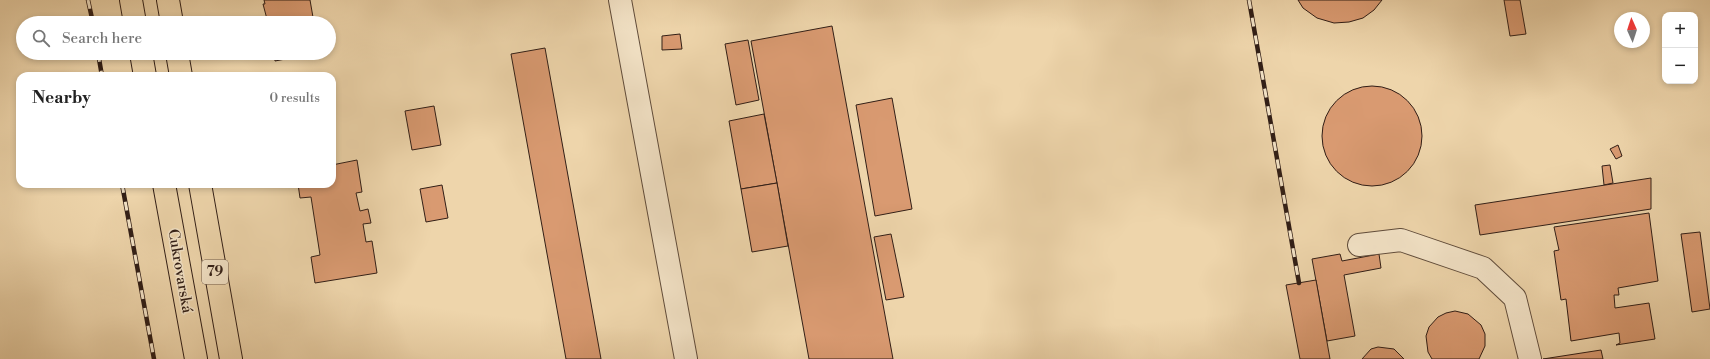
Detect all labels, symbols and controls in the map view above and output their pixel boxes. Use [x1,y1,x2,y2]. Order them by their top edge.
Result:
north arrow [1614,12,1650,48]
map controls [1662,12,1698,84]
button: + [1662,12,1698,48]
search box [16,16,336,60]
icon: search [30,27,52,49]
text: Search here [62,29,142,48]
button: − [1662,48,1698,84]
text: Nearby [32,87,91,109]
text: 0 results [269,90,320,106]
street label: Cukrovarská [163,227,197,315]
road number: 79 [202,260,228,284]

